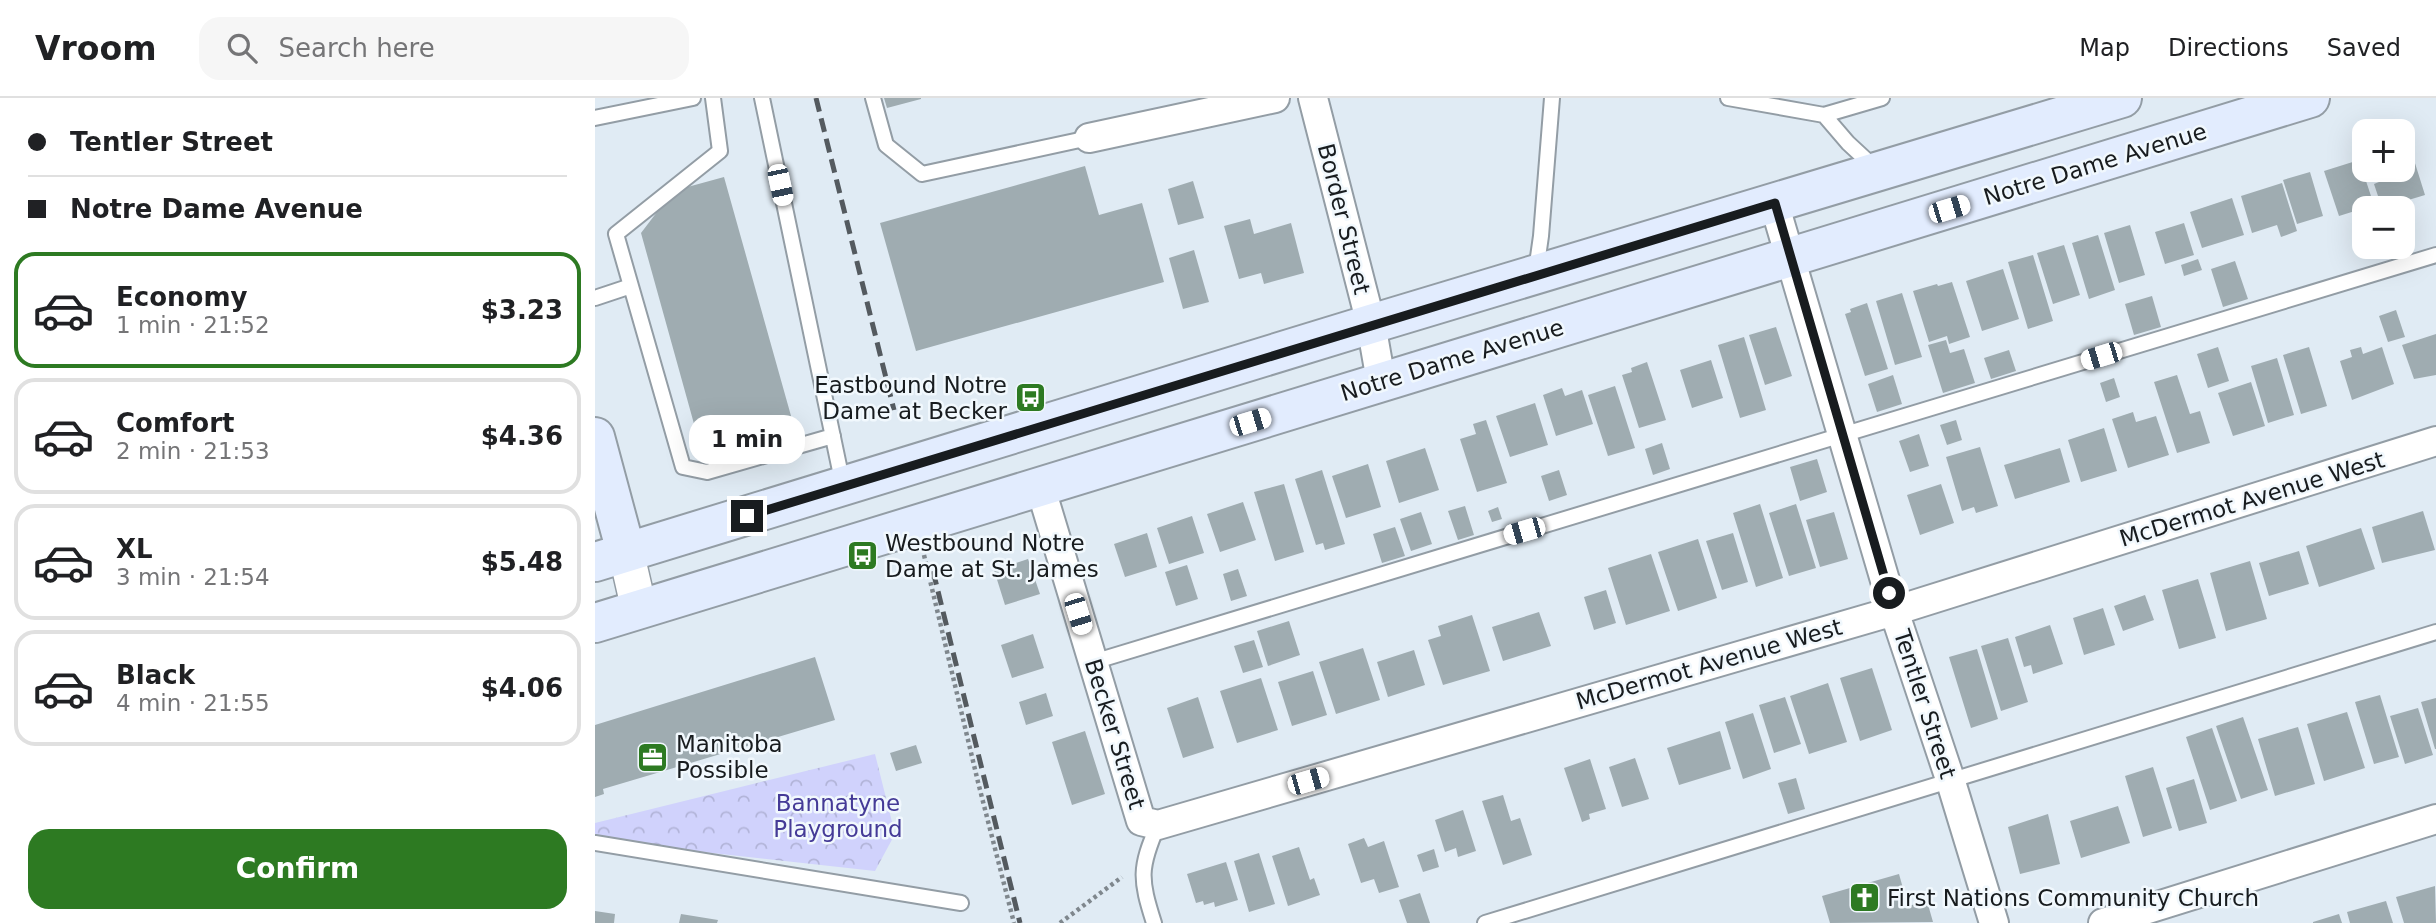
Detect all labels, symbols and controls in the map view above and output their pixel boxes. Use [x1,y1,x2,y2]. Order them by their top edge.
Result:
search box [199,17,689,80]
text: Vroom [35,29,157,68]
icon: search [223,29,261,67]
text: Search here [279,33,435,63]
text: Map [2079,34,2130,62]
text: Directions [2168,34,2289,62]
text: Saved [2327,34,2401,62]
street label: Notre Dame Avenue [1980,118,2210,210]
map controls [2352,119,2415,259]
button: + [2352,119,2415,182]
text: Tentler Street [70,127,273,157]
street label: Border Street [1313,141,1375,297]
car [766,162,795,208]
car [1926,193,1973,225]
text: Notre Dame Avenue [70,194,363,224]
button: − [2352,196,2415,259]
icon: car [32,279,95,342]
text: Economy [116,282,247,312]
text: $3.23 [481,295,563,325]
text: 1 min · 21:52 [116,312,270,338]
street label: Notre Dame Avenue [1337,314,1567,406]
car [2078,340,2125,372]
place label: Eastbound Notre Dame at Becker [814,372,1008,424]
bus stop icon: Eastbound Notre Dame at Becker [1013,381,1047,415]
icon: car [32,405,95,468]
car [1227,406,1274,438]
text: Comfort [116,408,234,438]
callout: 1 min [689,414,805,464]
text: $4.36 [481,421,563,451]
text: 1 min [711,426,783,452]
text: 2 min · 21:53 [116,438,270,464]
street label: McDermot Avenue West [2116,446,2388,552]
route end [731,500,763,532]
car [1501,515,1548,547]
place label: Westbound Notre Dame at St. James [885,530,1099,582]
icon: car [32,531,95,594]
text: XL [116,534,153,564]
bus stop icon: Westbound Notre Dame at St. James [845,539,879,573]
text: $5.48 [481,547,563,577]
text: 3 min · 21:54 [116,564,270,590]
route start [1873,577,1905,609]
car [1062,591,1095,637]
street label: McDermot Avenue West [1573,614,1845,714]
street label: Tentler Street [1888,625,1961,782]
street label: Becker Street [1080,656,1150,812]
icon: car [32,657,95,720]
text: Black [116,660,195,690]
text: $4.06 [481,673,563,703]
text: 4 min · 21:55 [116,690,270,716]
place label: Manitoba Possible [676,731,783,783]
office icon: Manitoba Possible [636,740,670,774]
car [1285,765,1332,797]
park label: Bannatyne Playground [773,790,903,842]
button: Confirm [28,829,567,909]
church icon: First Nations Community Church [1847,881,1881,915]
place label: First Nations Community Church [1887,885,2259,911]

